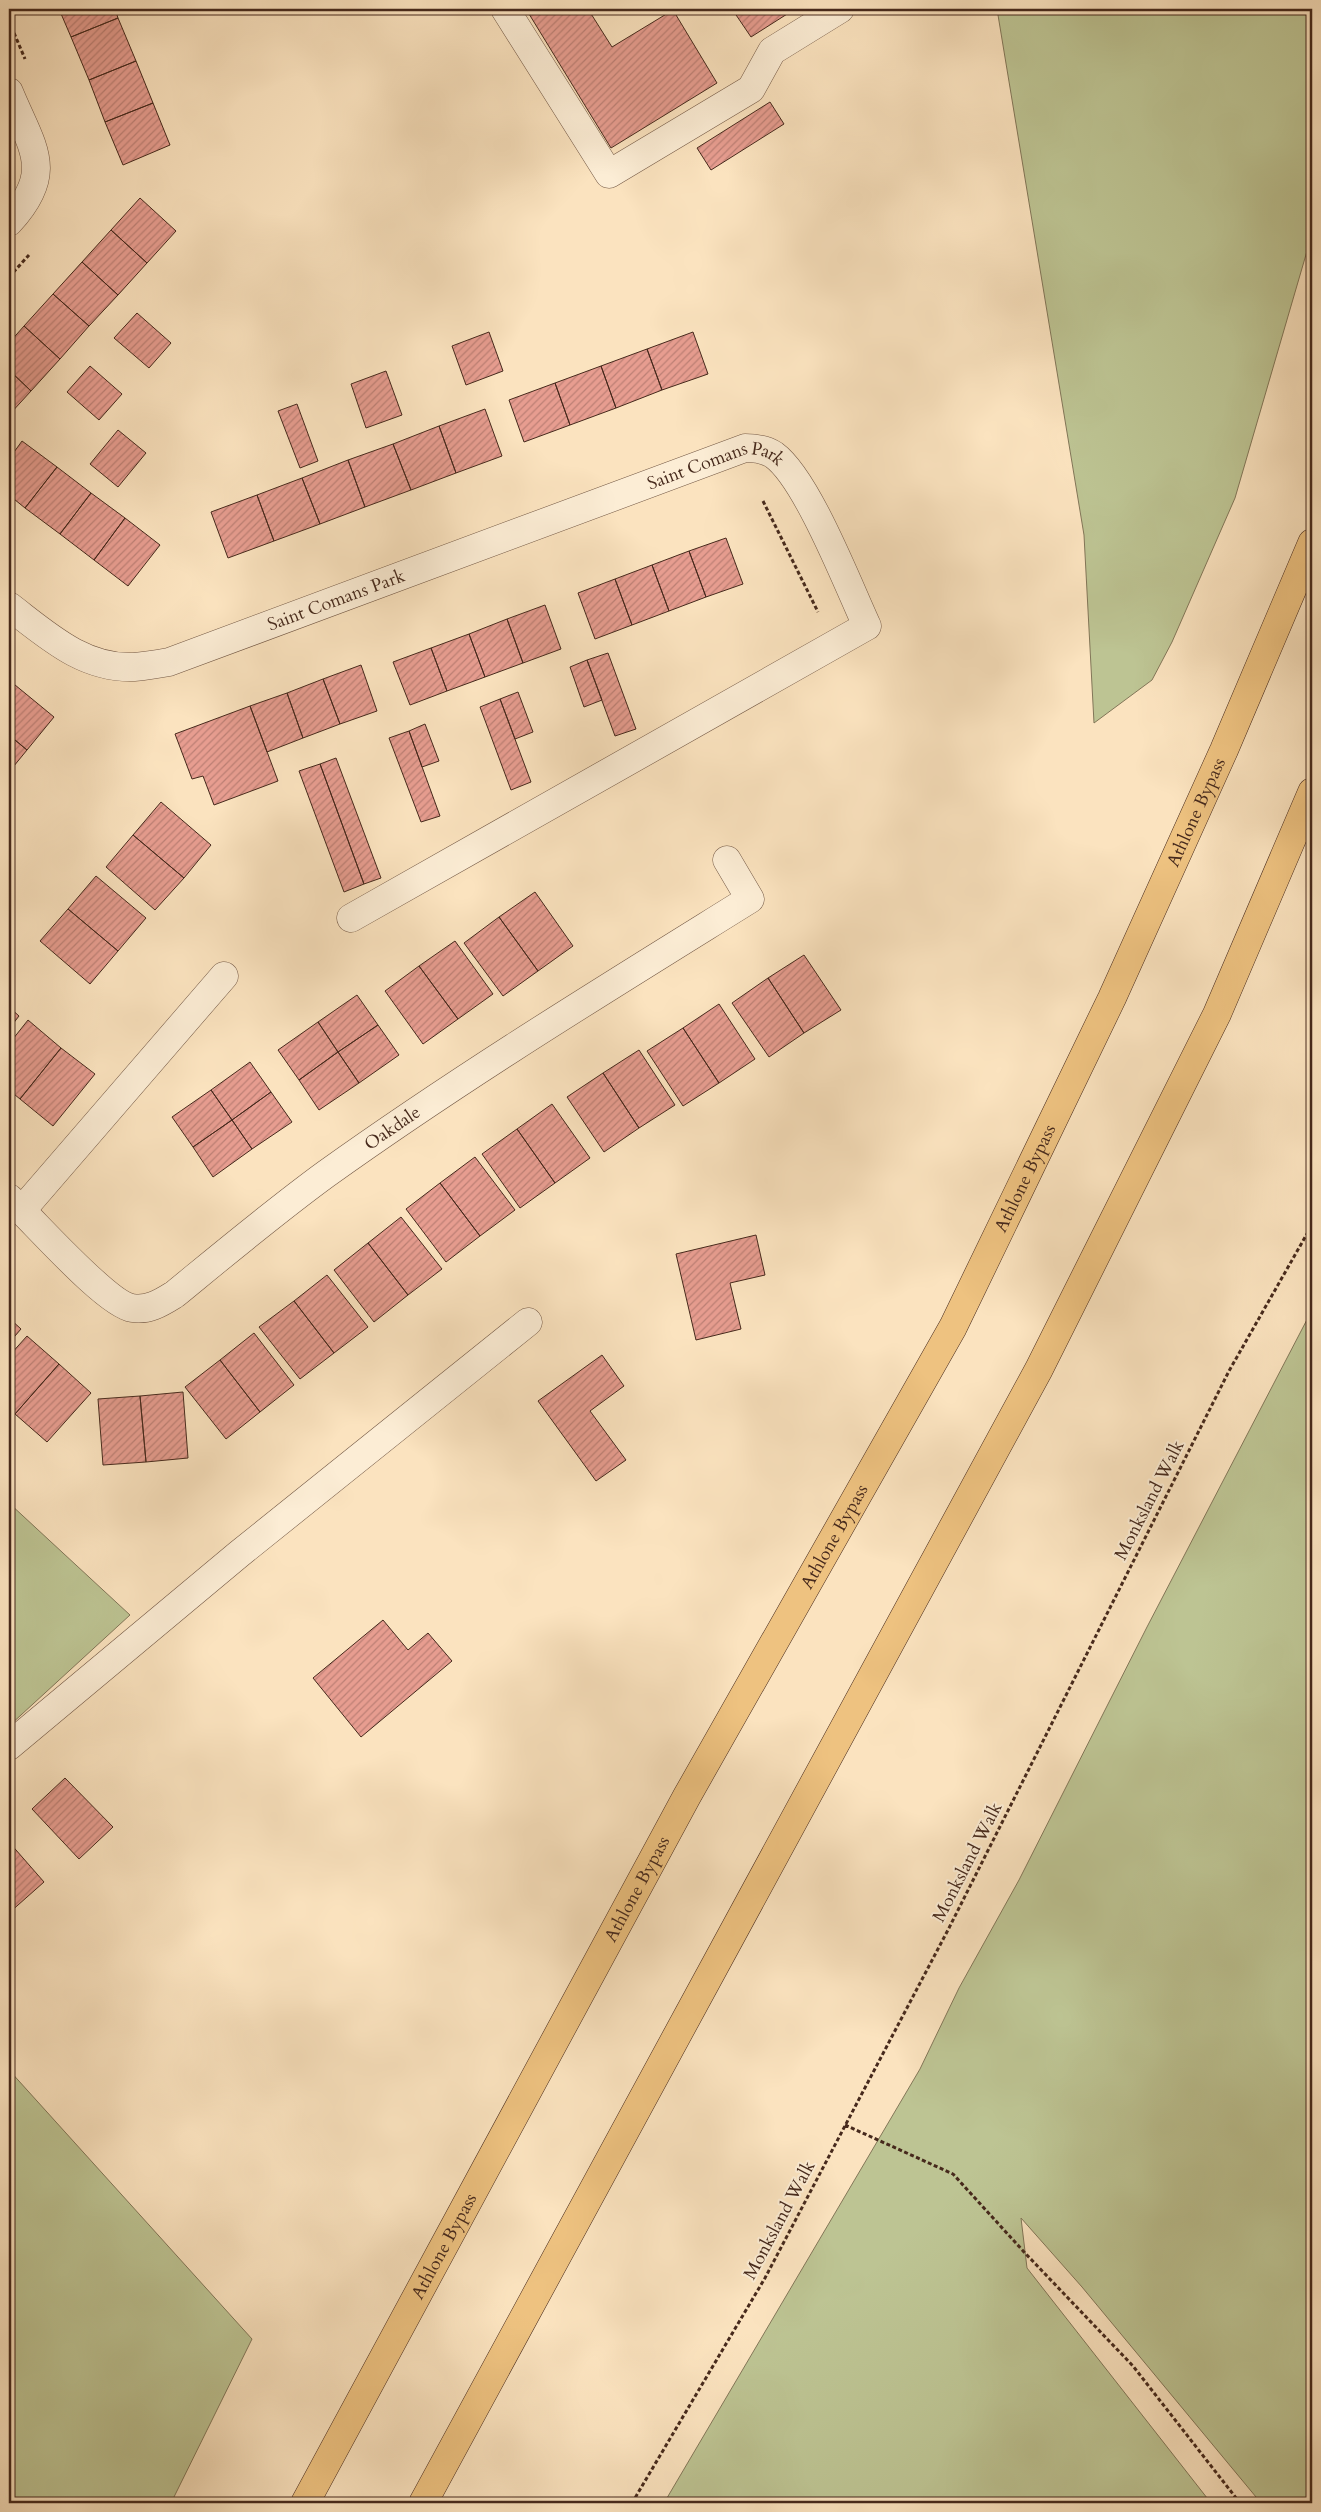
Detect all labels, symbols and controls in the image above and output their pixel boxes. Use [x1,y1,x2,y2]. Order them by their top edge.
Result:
street label: Saint Comans Park [644,436,791,496]
street label: Saint Comans Park [264,563,409,637]
street label: Athlone Bypass [1161,754,1232,871]
street label: Oakdale [359,1100,425,1156]
street label: Athlone Bypass [989,1120,1062,1237]
street label: Monksland Walk [1108,1436,1191,1564]
street label: Athlone Bypass [795,1480,874,1594]
street label: Monksland Walk [926,1798,1009,1926]
street label: Athlone Bypass [598,1832,676,1947]
street label: Monksland Walk [738,2156,822,2284]
street label: Athlone Bypass [405,2189,483,2304]

